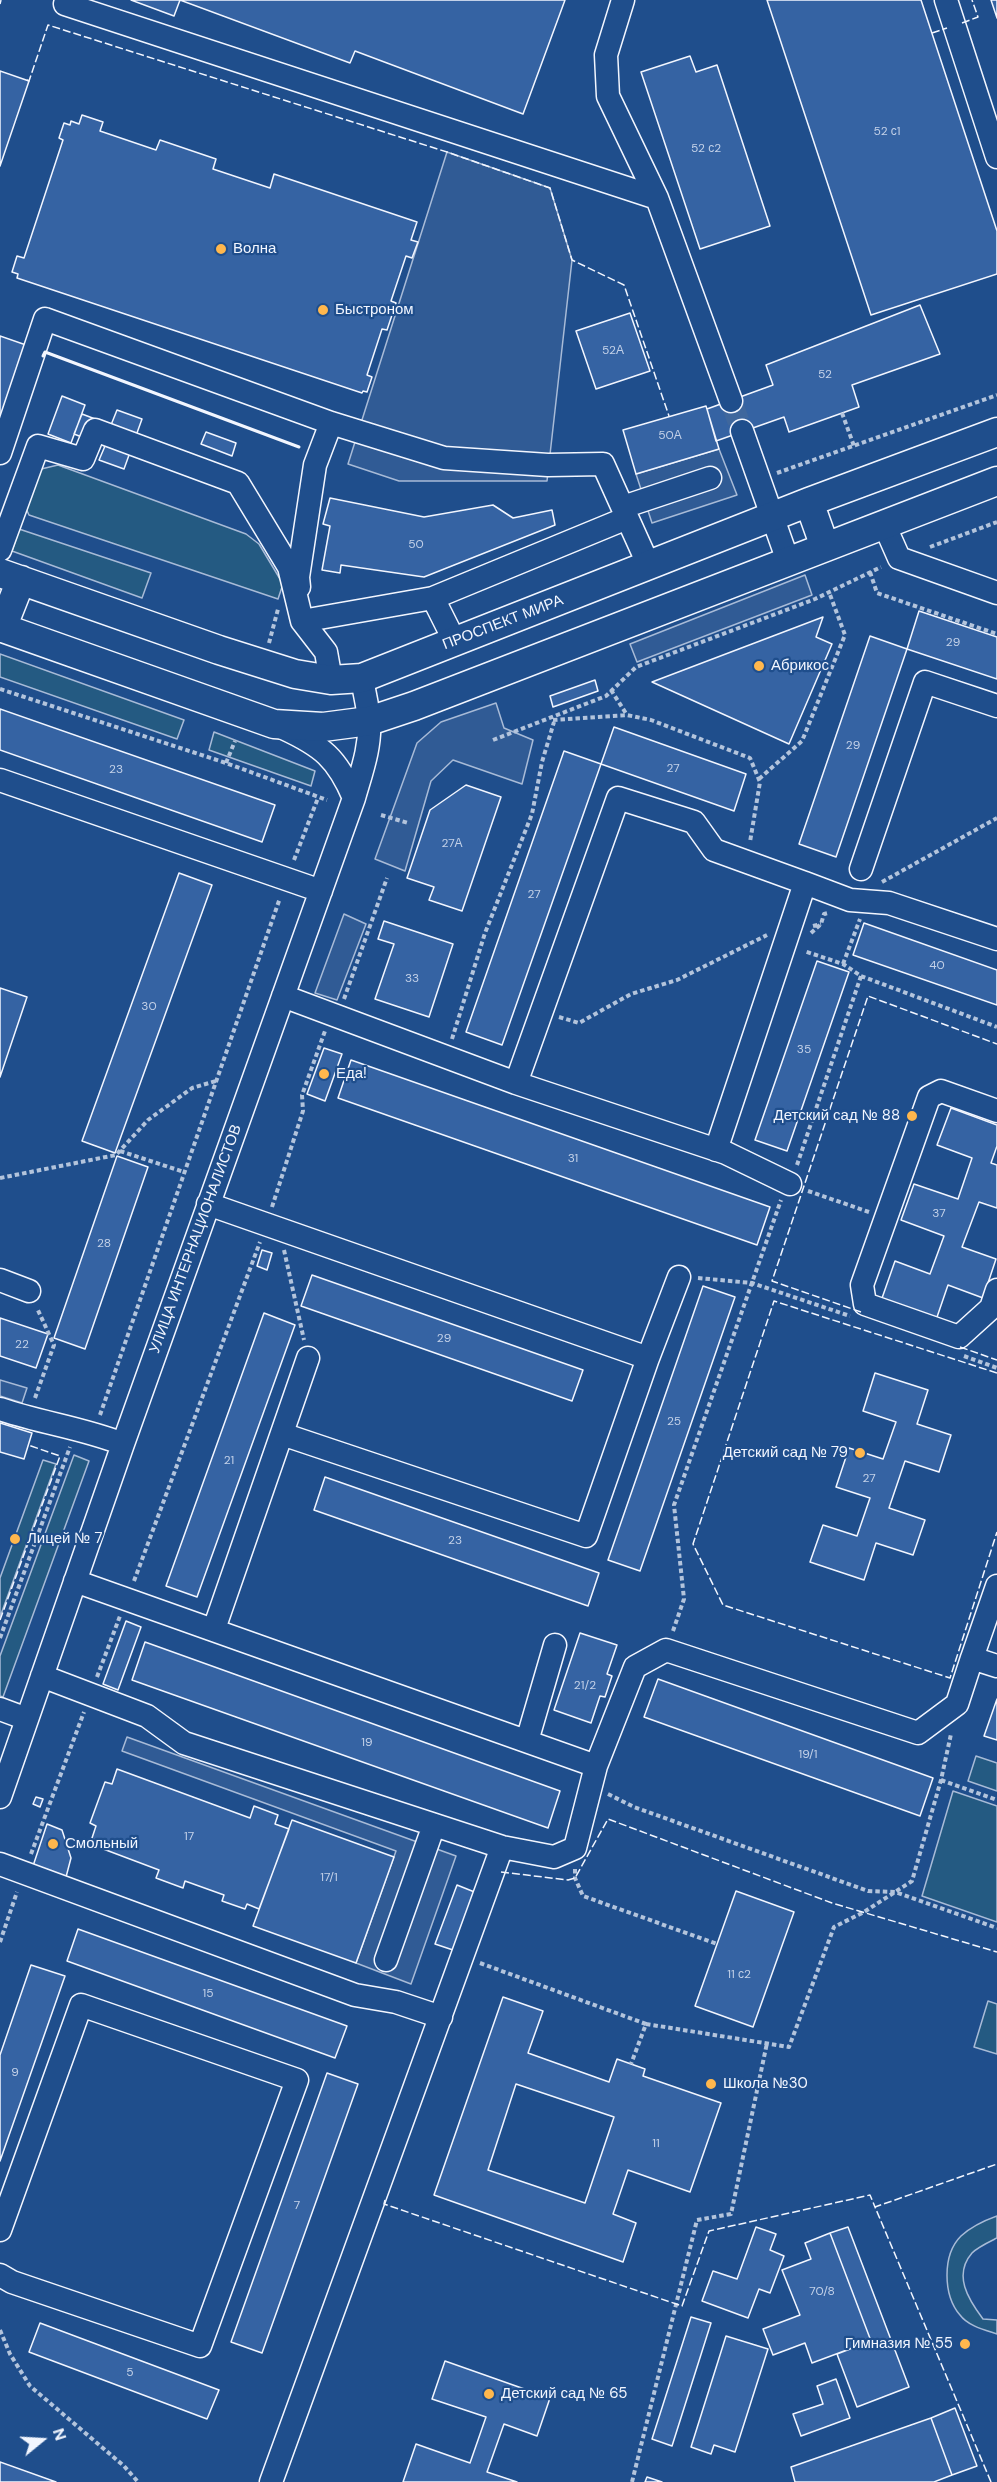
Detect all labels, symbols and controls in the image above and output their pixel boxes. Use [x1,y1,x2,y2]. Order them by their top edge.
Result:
house number: 52 с1 [874,125,900,139]
house number: 52 с2 [691,142,721,156]
place label: Волна [233,240,276,258]
marker: Волна [214,242,228,256]
place label: Быстроном [335,301,414,319]
marker: Быстроном [316,303,330,317]
house number: 52А [602,344,624,358]
house number: 52 [818,368,832,382]
house number: 50А [658,429,682,443]
house number: 50 [408,538,424,552]
street label: ПРОСПЕКТ МИРА [440,592,566,654]
house number: 29 [946,636,960,650]
place label: Абрикос [771,657,829,675]
marker: Абрикос [752,659,766,673]
house number: 29 [846,739,860,753]
house number: 27 [666,762,680,776]
house number: 23 [109,763,123,777]
house number: 27А [441,837,463,851]
house number: 27 [527,888,541,902]
house number: 40 [929,959,945,973]
house number: 33 [405,972,419,986]
house number: 30 [141,1000,157,1014]
house number: 35 [797,1043,811,1057]
place label: Еда! [336,1065,367,1083]
marker: Еда! [317,1067,331,1081]
place label: Детский сад № 88 [774,1107,900,1125]
marker: Детский сад № 88 [905,1109,919,1123]
street label: УЛИЦА ИНТЕРНАЦИОНАЛИСТОВ [146,1122,246,1356]
house number: 31 [568,1152,578,1166]
house number: 37 [932,1207,946,1221]
house number: 28 [97,1237,111,1251]
house number: 29 [437,1332,451,1346]
house number: 22 [15,1338,29,1352]
house number: 25 [667,1415,681,1429]
place label: Детский сад № 79 [723,1444,848,1462]
marker: Детский сад № 79 [853,1446,867,1460]
house number: 21 [224,1454,234,1468]
house number: 27 [862,1472,876,1486]
place label: Лицей № 7 [27,1530,102,1548]
marker: Лицей № 7 [8,1532,22,1546]
house number: 23 [448,1534,462,1548]
house number: 21/2 [574,1679,596,1693]
house number: 19 [361,1736,373,1750]
house number: 19/1 [798,1748,818,1762]
house number: 17 [184,1830,194,1844]
place label: Смольный [65,1835,138,1853]
marker: Смольный [46,1837,60,1851]
house number: 17/1 [320,1871,338,1885]
house number: 11 с2 [727,1968,751,1982]
house number: 15 [202,1987,214,2001]
house number: 9 [11,2066,19,2080]
place label: Школа №30 [723,2075,808,2093]
marker: Школа №30 [704,2077,718,2091]
house number: 11 [652,2137,660,2151]
house number: 7 [294,2199,300,2213]
house number: 70/8 [809,2285,835,2299]
place label: Гимназия № 55 [845,2335,953,2353]
marker: Гимназия № 55 [958,2337,972,2351]
house number: 5 [126,2366,134,2380]
place label: Детский сад № 65 [501,2385,627,2403]
marker: Детский сад № 65 [482,2387,496,2401]
north arrow [12,2410,72,2470]
text: N [48,2425,71,2443]

